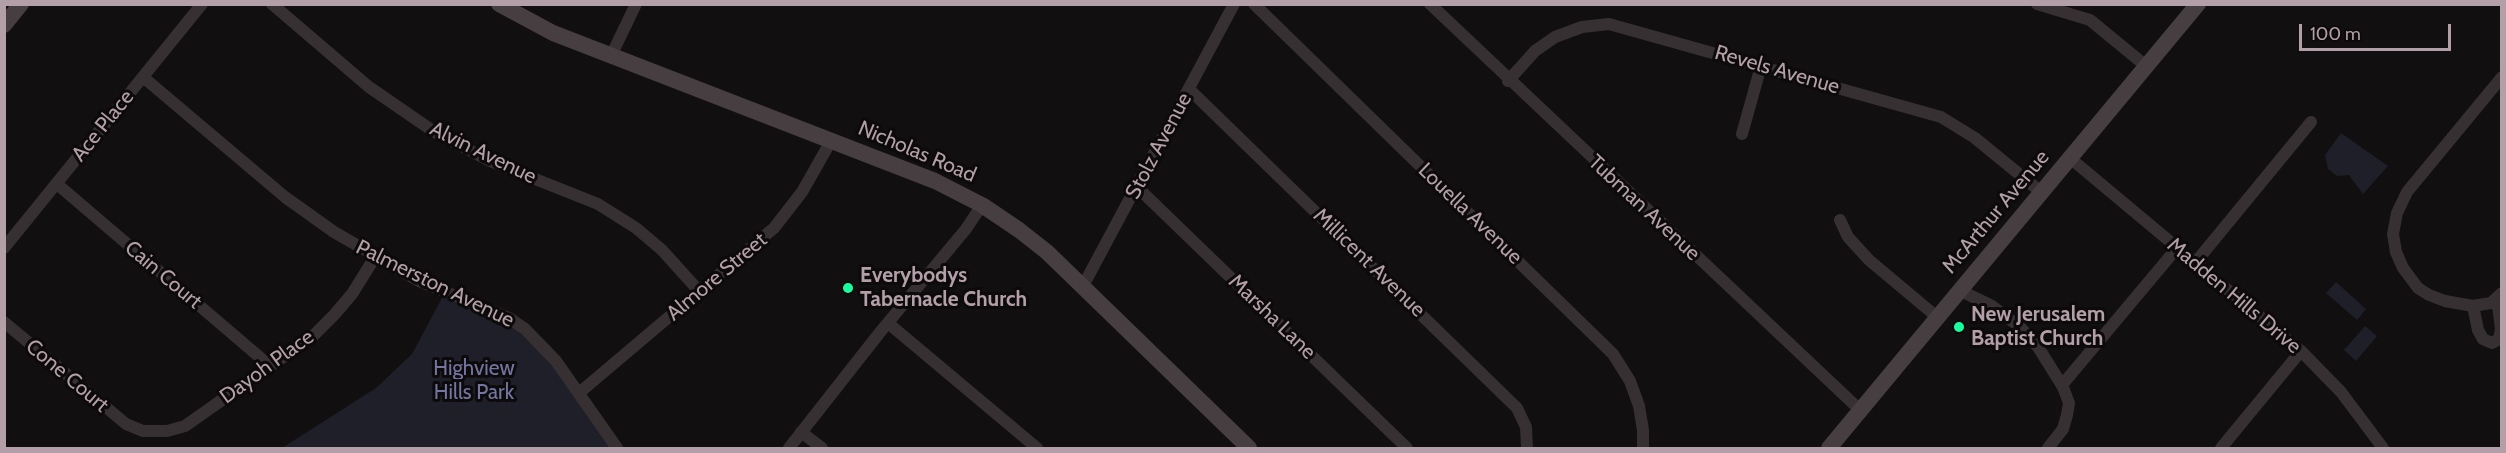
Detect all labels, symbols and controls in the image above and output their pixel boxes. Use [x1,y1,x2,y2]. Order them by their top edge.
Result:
scale bar [2302,12,2454,50]
text: 100 m [2310,23,2361,45]
street label: Revels Avenue [1712,40,1842,100]
street label: Ace Place [67,85,139,167]
street label: Stolz Avenue [1120,89,1198,203]
street label: Alvin Avenue [426,116,540,190]
street label: Nicholas Road [854,116,980,188]
street label: McArthur Avenue [1937,145,2055,279]
street label: Tubman Avenue [1583,150,1705,266]
street label: Louella Avenue [1413,158,1527,270]
street label: Millicent Avenue [1308,203,1430,323]
street label: Almore Street [662,228,772,326]
street label: Madden Hills Drive [2162,233,2306,359]
street label: Palmerston Avenue [352,235,518,333]
street label: Cain Court [119,236,207,314]
place label: Everybodys Tabernacle Church [860,263,1027,313]
street label: Marsha Lane [1223,269,1321,365]
marker: Everybodys Tabernacle Church [841,281,855,295]
place label: New Jerusalem Baptist Church [1971,302,2105,352]
marker: New Jerusalem Baptist Church [1952,320,1966,334]
street label: Dayoh Place [215,325,319,409]
street label: Cone Court [20,334,114,418]
park label: Highview Hills Park [433,356,515,406]

